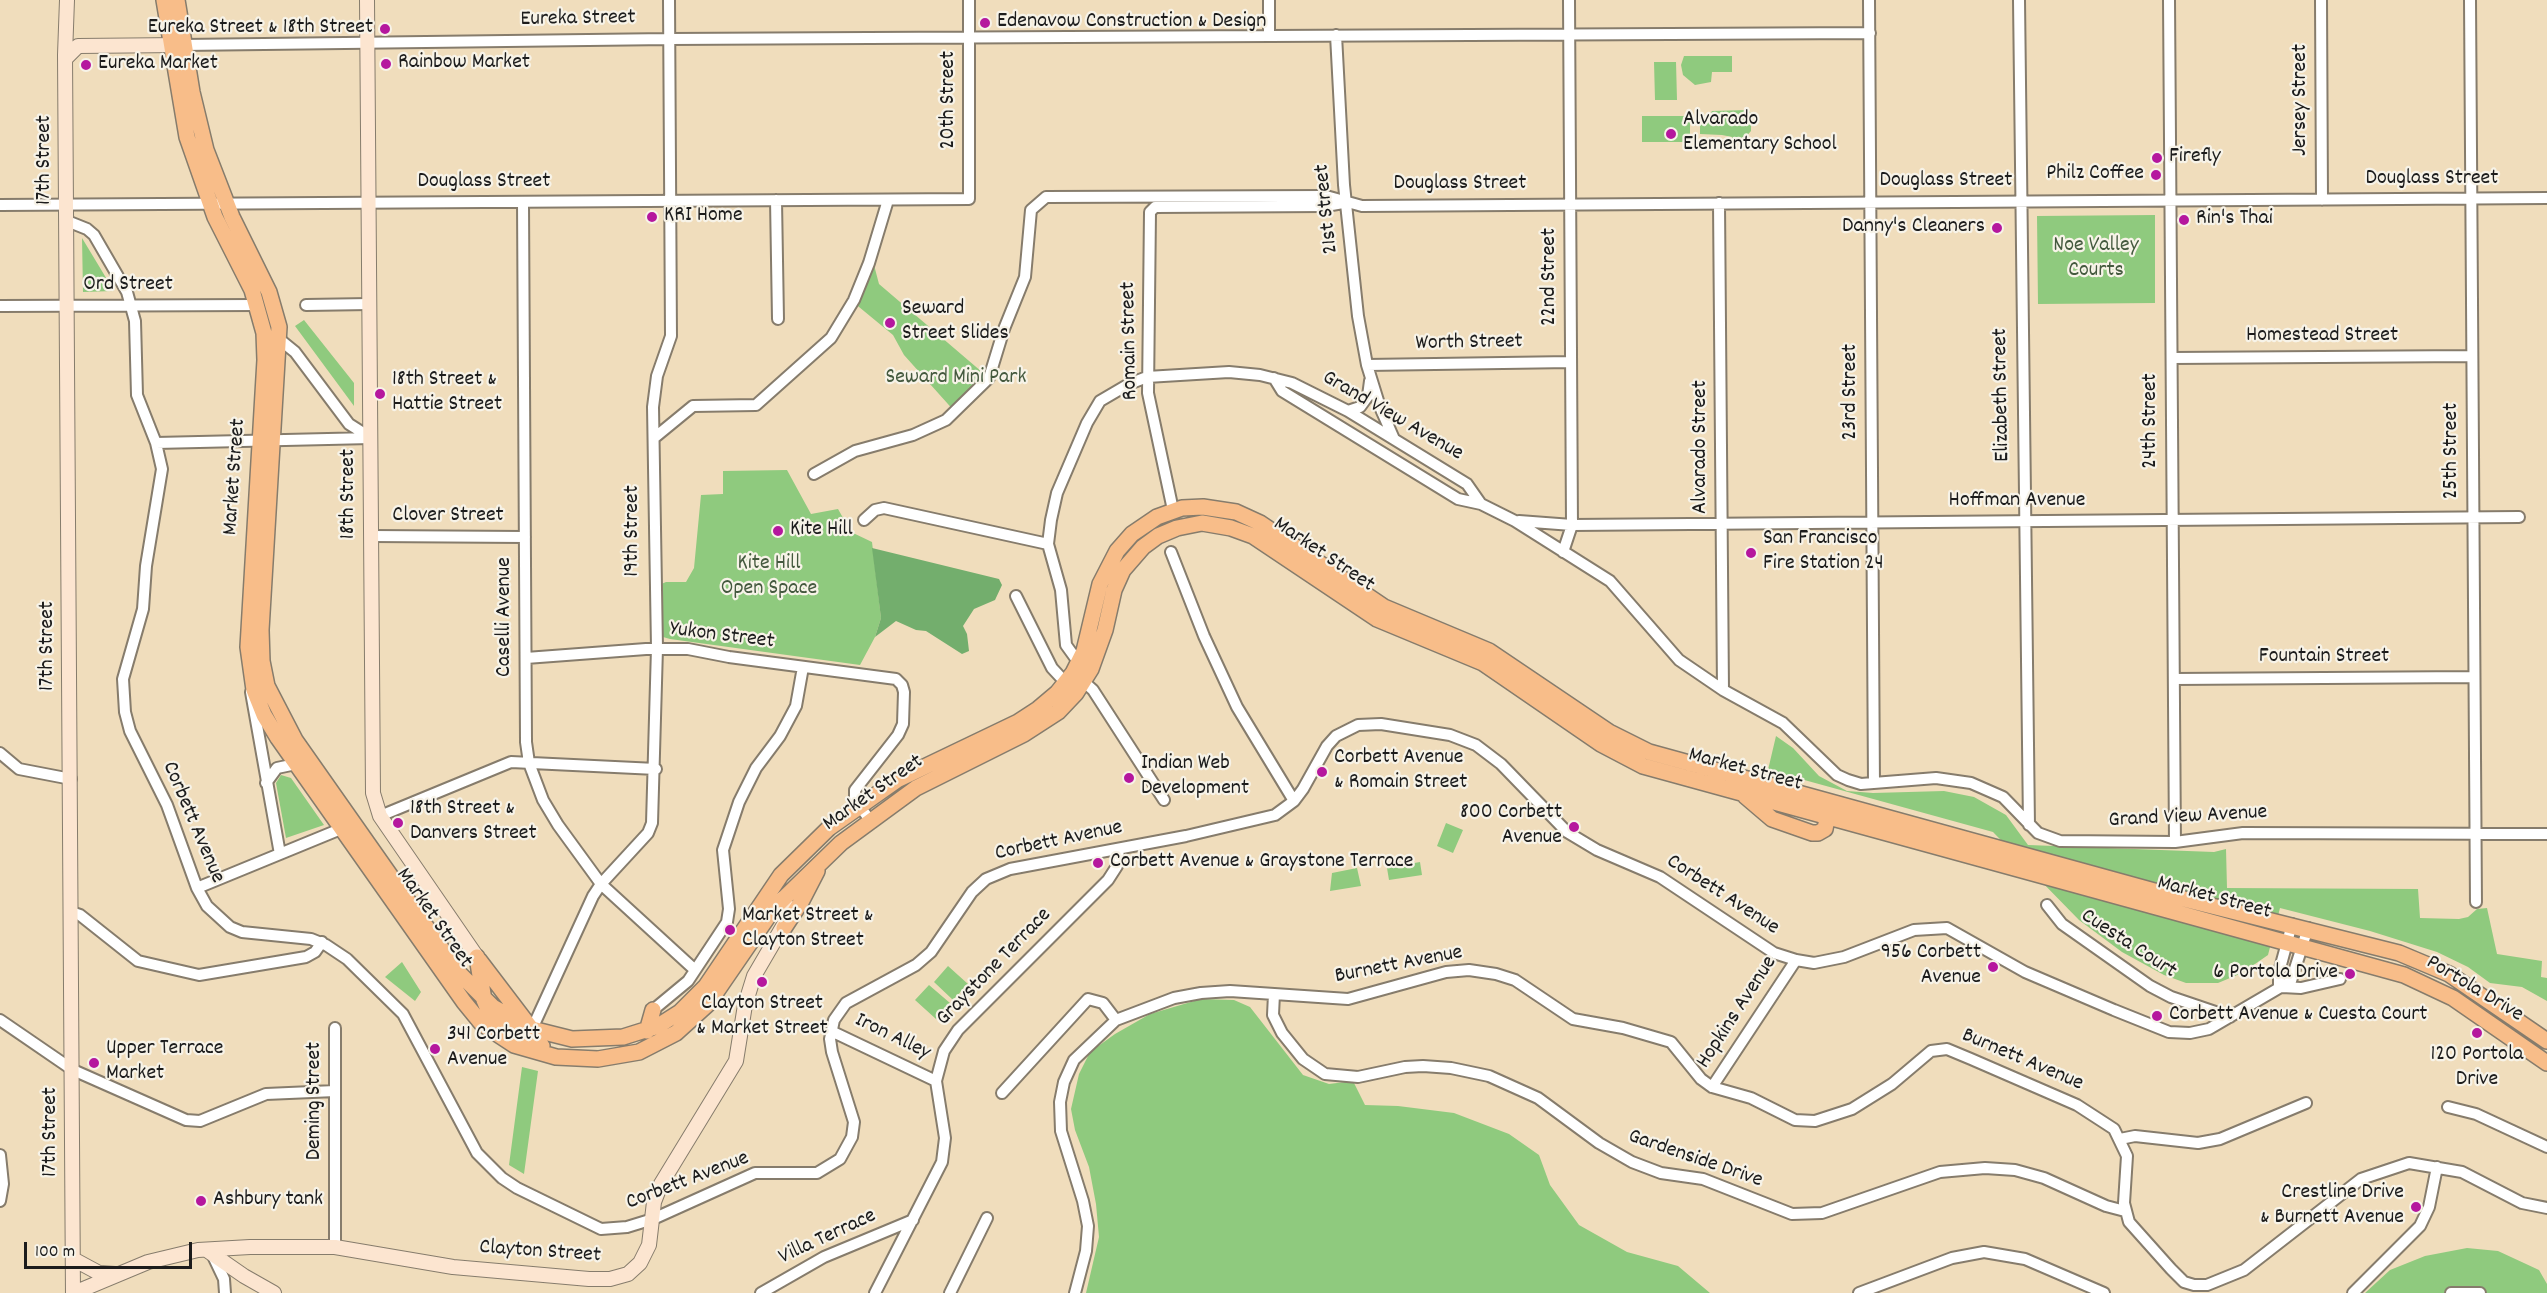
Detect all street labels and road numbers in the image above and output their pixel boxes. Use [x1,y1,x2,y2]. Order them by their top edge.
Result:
street label: Eureka Street [520,6,636,34]
street label: Jersey Street [2289,44,2315,156]
street label: 20th Street [937,51,963,149]
street label: 17th Street [33,115,59,205]
street label: 21st Street [1310,163,1346,255]
street label: Douglass Street [2366,167,2498,193]
street label: Douglass Street [1880,169,2012,195]
street label: Douglass Street [418,170,550,196]
street label: Douglass Street [1394,172,1526,198]
street label: 22nd Street [1538,228,1564,326]
street label: Ord Street [83,273,173,299]
street label: Romain Street [1117,281,1145,401]
street label: Homestead Street [2246,324,2398,350]
street label: Elizabeth Street [1989,328,2017,462]
street label: Worth Street [1415,330,1523,358]
street label: 23rd Street [1839,344,1865,440]
street label: Grand View Avenue [1317,366,1467,468]
street label: 24th Street [2139,373,2165,469]
street label: Alvarado Street [1689,380,1715,514]
street label: 25th Street [2440,403,2466,499]
street label: Market Street [219,418,253,536]
street label: 18th Street [337,449,363,539]
street label: 19th Street [621,485,647,577]
street label: Hoffman Avenue [1949,489,2085,515]
street label: Clover Street [392,504,504,530]
street label: Market Street [1267,512,1379,600]
street label: Caselli Avenue [493,557,519,677]
street label: 17th Street [36,601,62,691]
street label: Yukon Street [668,617,776,657]
street label: Fountain Street [2259,645,2389,671]
street label: Market Street [1685,743,1805,799]
street label: Market Street [819,750,929,838]
street label: Corbett Avenue [155,758,229,888]
street label: Grand View Avenue [2108,801,2268,835]
street label: Corbett Avenue [993,816,1125,868]
street label: Corbett Avenue [1661,850,1783,942]
street label: Market Street [389,864,477,974]
street label: Market Street [2154,871,2274,927]
street label: Graystone Terrace [932,903,1058,1033]
street label: Cuesta Court [2075,904,2181,986]
street label: Burnett Avenue [1333,941,1465,991]
street label: Portola Drive [2421,951,2527,1029]
street label: Hopkins Avenue [1692,952,1784,1074]
street label: Iron Alley [850,1008,934,1068]
street label: Burnett Avenue [1957,1024,2087,1098]
street label: Deming Street [303,1042,329,1160]
street label: 17th Street [39,1087,65,1177]
street label: Gardenside Drive [1624,1125,1766,1195]
street label: Corbett Avenue [623,1146,753,1218]
street label: Villa Terrace [775,1204,881,1272]
street label: Clayton Street [478,1236,602,1270]

